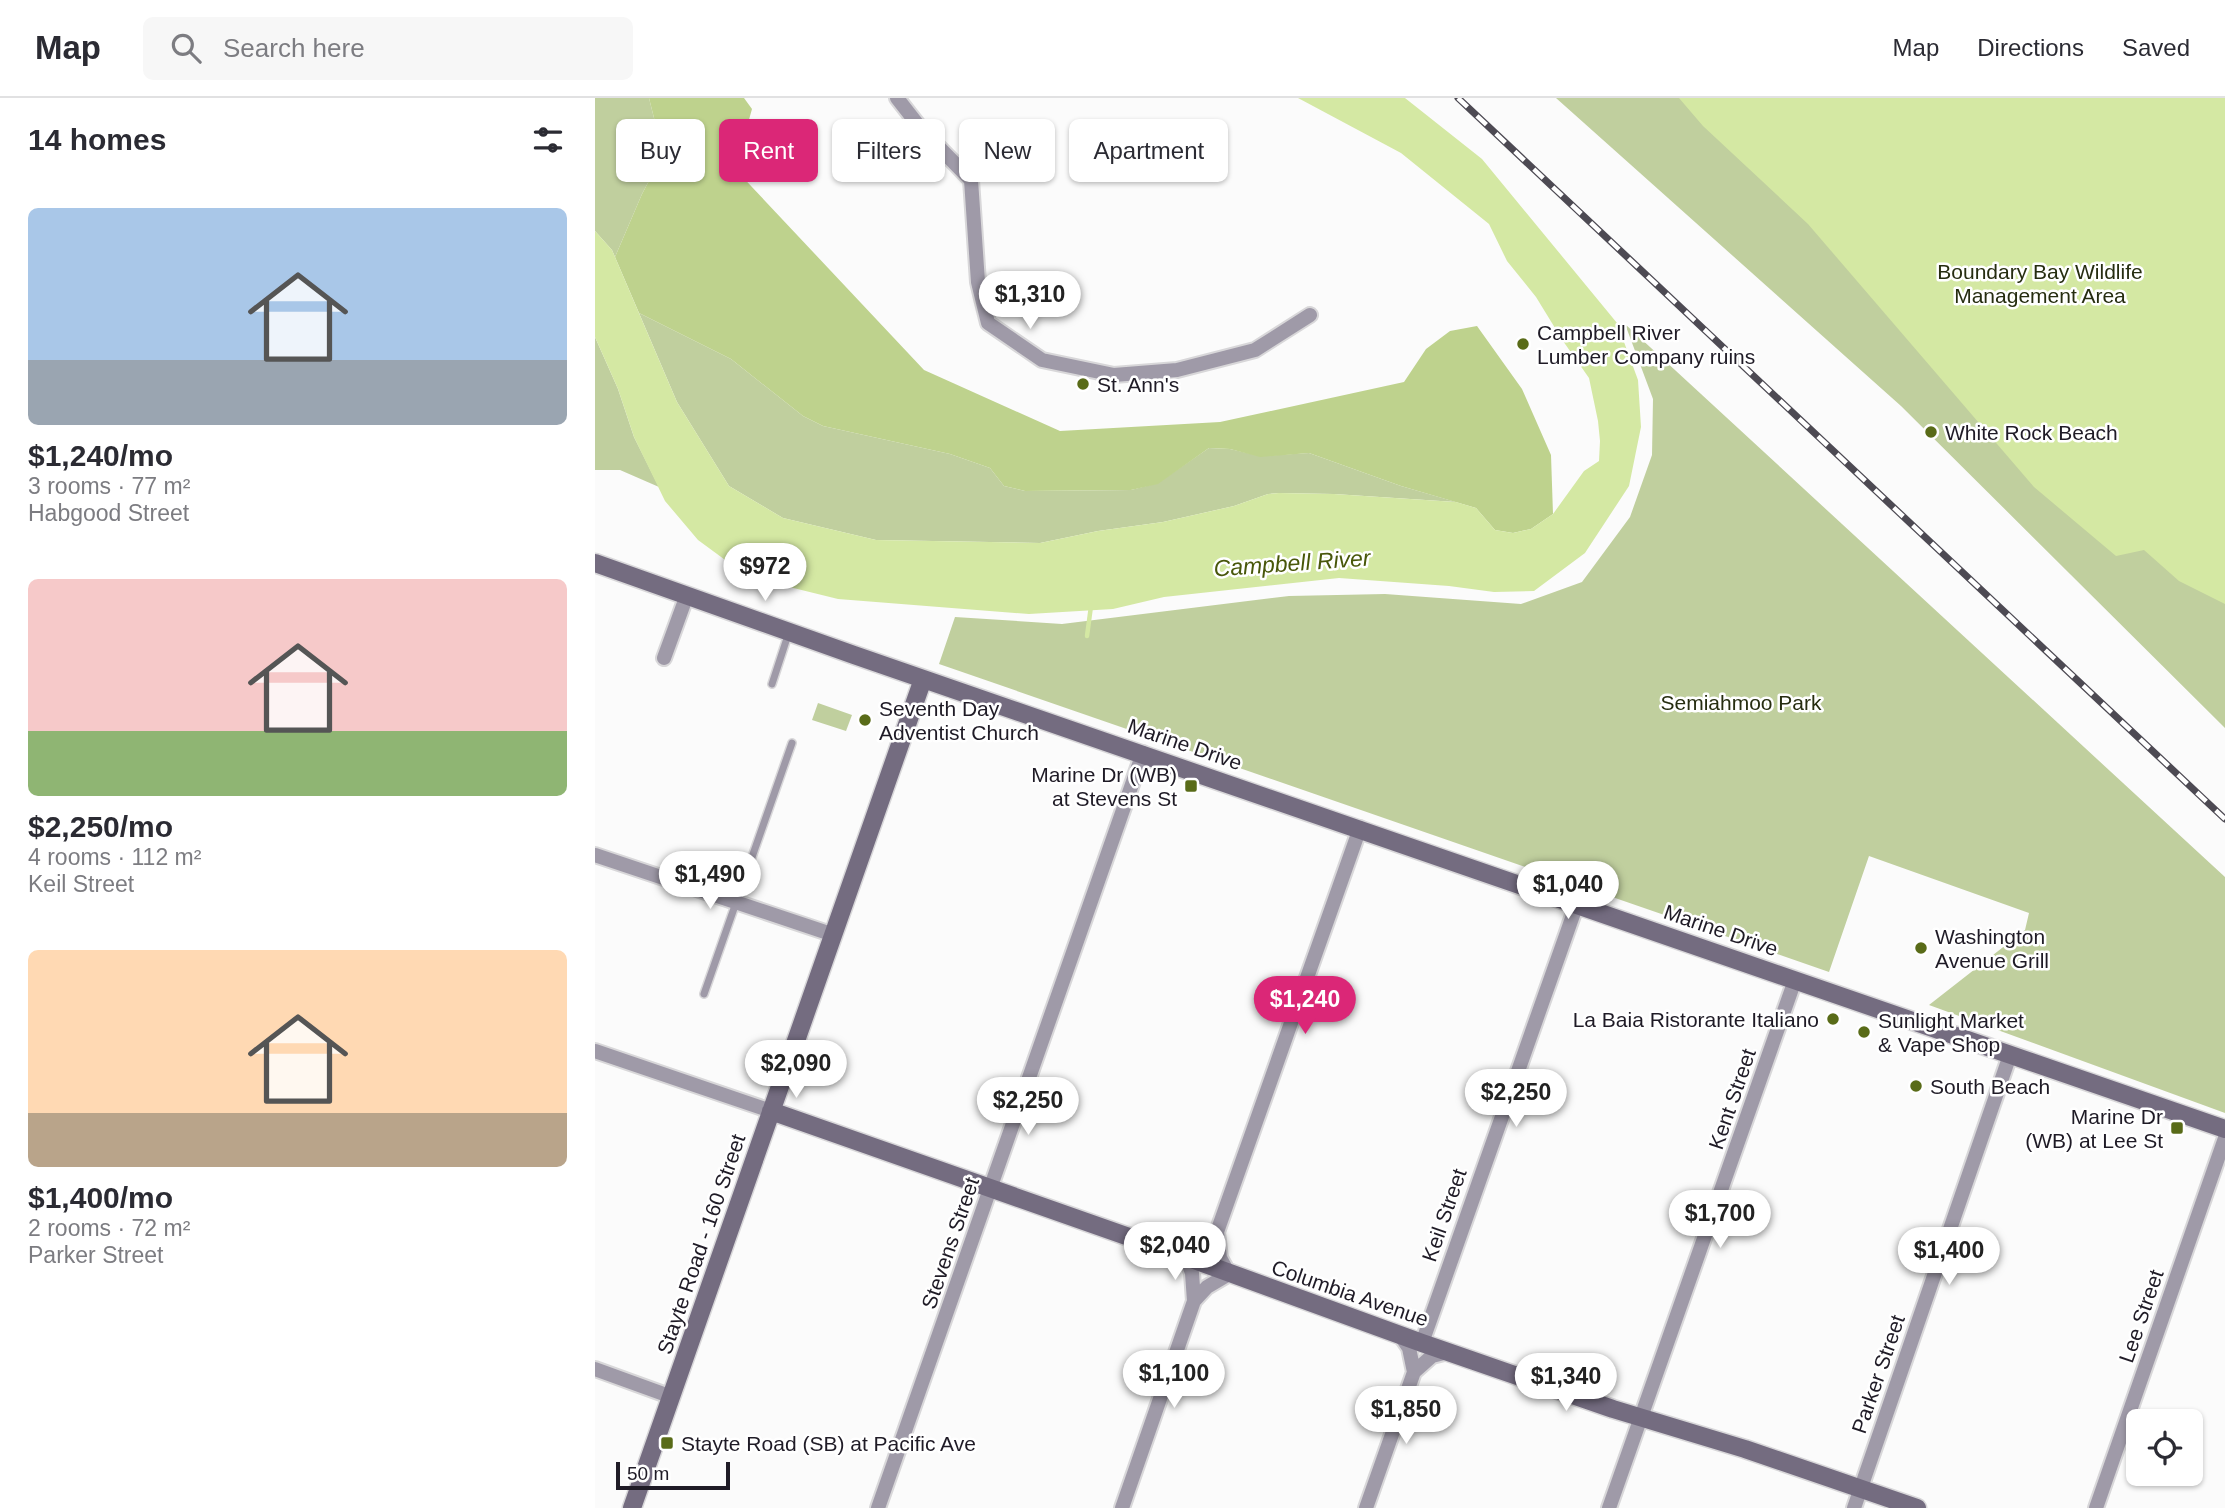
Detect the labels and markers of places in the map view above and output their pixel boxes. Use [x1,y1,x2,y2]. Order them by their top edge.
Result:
pin: $1,310 [973,272,1087,331]
place label: Campbell River Lumber Company ruins [1537,321,1755,368]
marker: Campbell River Lumber Company ruins [1515,336,1531,352]
place label: St. Ann's [1097,373,1179,396]
marker: St. Ann's [1075,376,1091,392]
place label: White Rock Beach [1945,421,2118,444]
marker: White Rock Beach [1923,424,1939,440]
pin: $972 [724,544,806,603]
place label: Seventh Day Adventist Church [879,697,1039,744]
marker: Seventh Day Adventist Church [857,712,873,728]
place label: Marine Dr (WB) at Stevens St [1031,763,1177,810]
marker: Marine Dr (WB) at Stevens St [1183,778,1199,794]
pin: $1,490 [653,852,767,911]
pin: $1,040 [1511,862,1625,921]
place label: Washington Avenue Grill [1935,925,2049,972]
marker: Washington Avenue Grill [1913,940,1929,956]
pin: $1,240 [1248,976,1362,1036]
place label: La Baia Ristorante Italiano [1573,1008,1819,1031]
place label: Sunlight Market & Vape Shop [1878,1009,2024,1056]
marker: La Baia Ristorante Italiano [1825,1011,1841,1027]
marker: Sunlight Market & Vape Shop [1856,1024,1872,1040]
pin: $2,090 [739,1040,853,1100]
pin: $2,250 [1459,1070,1573,1129]
place label: South Beach [1930,1075,2050,1098]
pin: $2,250 [971,1077,1085,1137]
marker: South Beach [1908,1078,1924,1094]
place label: Marine Dr (WB) at Lee St [2025,1105,2163,1152]
marker: Marine Dr (WB) at Lee St [2169,1120,2185,1136]
pin: $1,700 [1663,1190,1777,1250]
pin: $2,040 [1118,1222,1232,1282]
pin: $1,400 [1892,1228,2006,1287]
pin: $1,100 [1117,1350,1231,1410]
pin: $1,340 [1509,1354,1623,1413]
pin: $1,850 [1349,1386,1463,1446]
place label: Stayte Road (SB) at Pacific Ave [681,1432,976,1455]
marker: Stayte Road (SB) at Pacific Ave [659,1435,675,1451]

